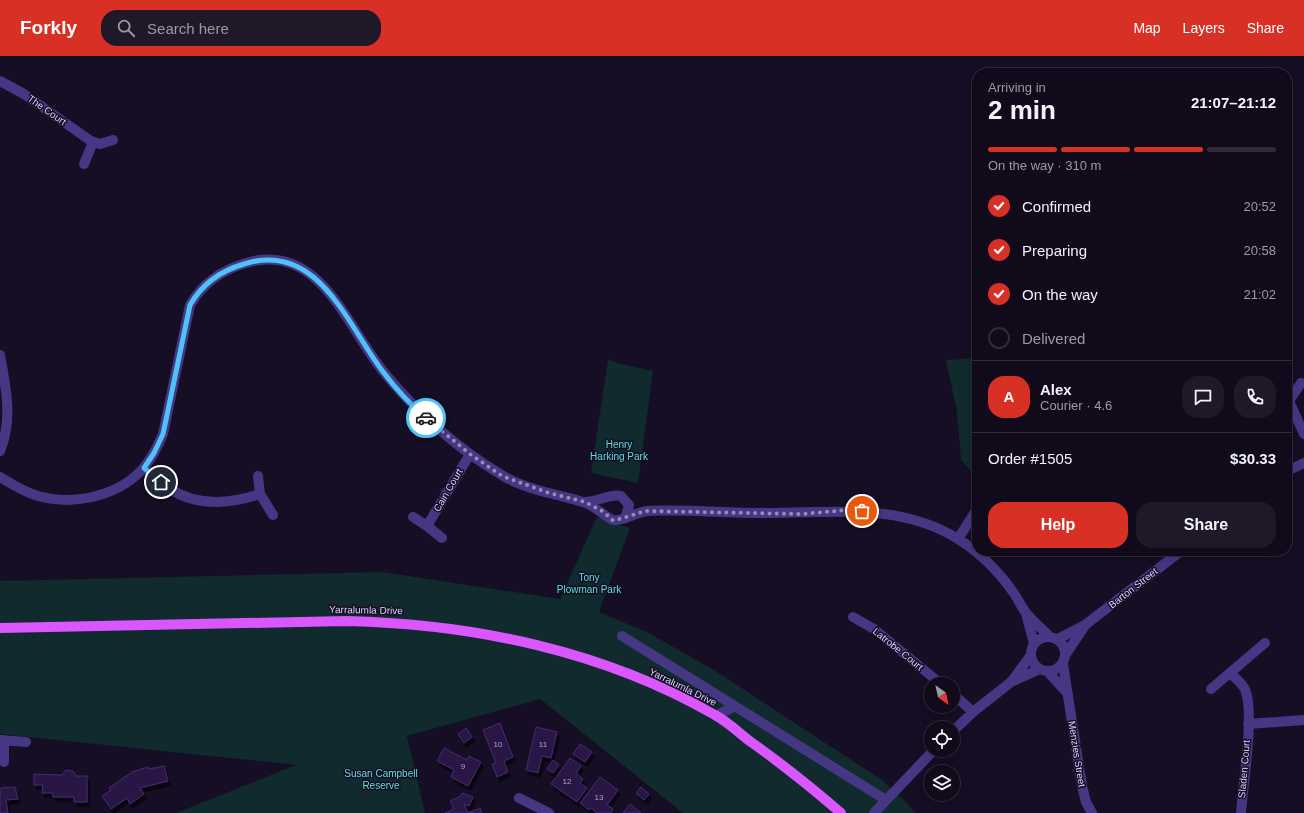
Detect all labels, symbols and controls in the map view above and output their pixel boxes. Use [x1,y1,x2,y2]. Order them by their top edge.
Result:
search box [101,10,381,46]
text: Forkly [20,17,77,38]
icon: search [115,17,137,39]
text: Search here [147,20,229,37]
text: Map [1133,20,1161,36]
text: Layers [1183,20,1225,36]
text: Share [1247,20,1284,36]
text: Arriving in [988,80,1046,95]
street label: The Court [26,93,69,127]
text: 21:07–21:12 [1191,94,1276,111]
text: 2 min [988,95,1056,125]
text: On the way · 310 m [988,158,1101,173]
icon: check [988,195,1010,217]
text: Confirmed [1022,198,1091,215]
text: 20:52 [1243,199,1276,214]
icon: check [988,239,1010,261]
text: Preparing [1022,242,1087,259]
text: 20:58 [1243,243,1276,258]
icon: check [988,283,1010,305]
text: On the way [1022,286,1098,303]
text: 21:02 [1243,287,1276,302]
text: Delivered [1022,330,1085,347]
button: chat [1182,376,1224,418]
button: phone [1234,376,1276,418]
text: Alex [1040,381,1072,398]
text: A [1004,388,1014,405]
courier [406,398,446,438]
text: Courier · 4.6 [1040,398,1112,413]
icon: car [415,407,437,429]
park label: Henry Harking Park [590,439,649,462]
text: Order #1505 [988,450,1072,467]
text: $30.33 [1230,450,1276,467]
pin [144,465,178,499]
street label: Cain Court [431,466,465,513]
icon: home [150,471,172,493]
pin [845,494,879,528]
icon: bag [851,500,873,522]
button: Help [988,502,1128,548]
button: Share [1136,502,1276,548]
street label: Barton Street [1106,565,1160,610]
park label: Tony Plowman Park [557,572,622,595]
street label: Yarralumla Drive [329,604,403,616]
street label: Latrobe Court [871,625,925,673]
street label: Yarralumla Drive [647,666,719,708]
north arrow [924,677,960,713]
map controls [924,677,960,801]
street label: Menzies Street [1066,720,1088,788]
button: locate [924,721,960,757]
street label: Sladen Court [1236,739,1252,799]
house number: 10 [494,740,503,749]
house number: 11 [539,740,548,749]
house number: 9 [461,762,466,771]
button: layers [924,765,960,801]
park label: Susan Campbell Reserve [344,768,418,791]
house number: 12 [563,777,572,786]
house number: 13 [595,793,604,802]

